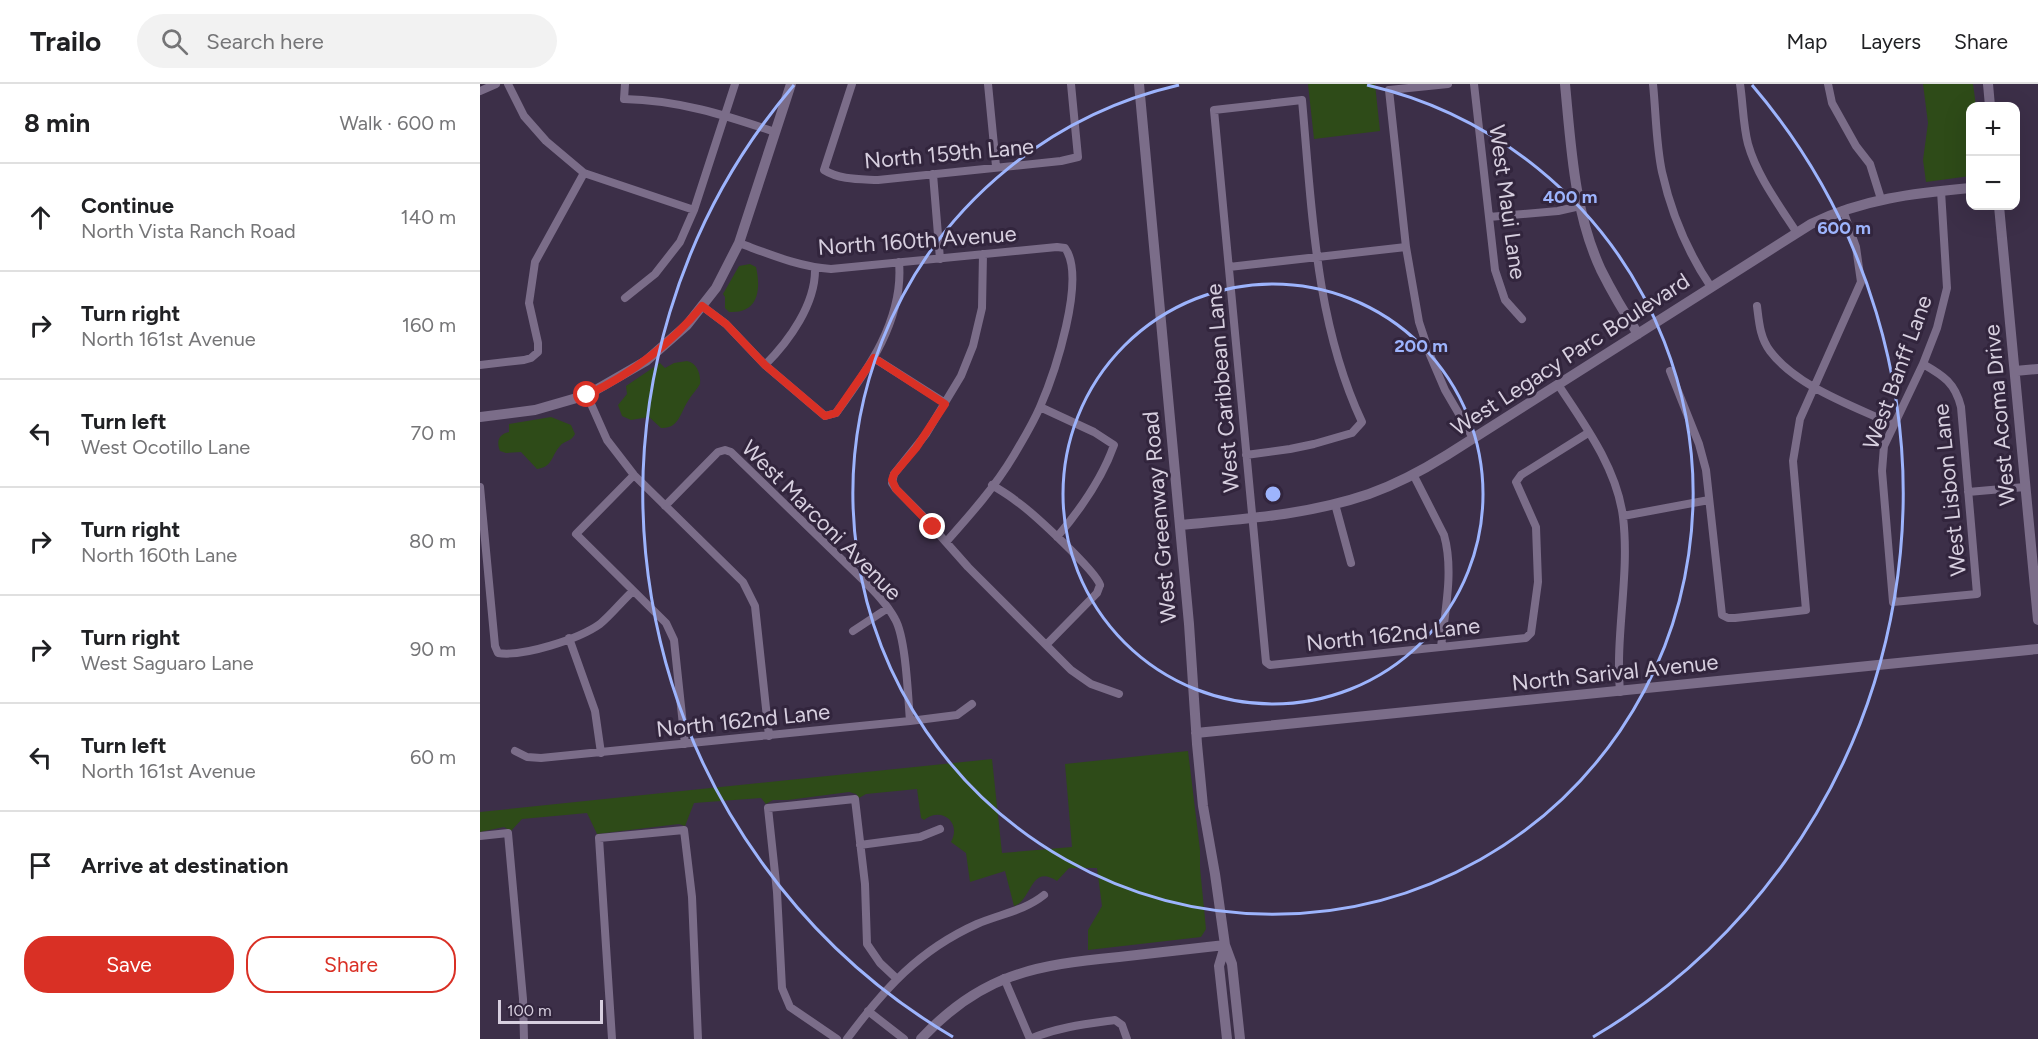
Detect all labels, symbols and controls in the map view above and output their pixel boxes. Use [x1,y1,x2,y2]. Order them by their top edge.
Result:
search box [137,14,557,68]
text: Trailo [30,24,101,58]
icon: search [158,25,191,58]
text: Search here [206,28,324,55]
text: Map [1787,29,1827,54]
text: Layers [1860,29,1921,54]
text: Share [1954,29,2008,54]
map controls [1966,102,2020,210]
button: + [1966,102,2020,156]
text: 8 min [24,107,90,139]
text: Walk · 600 m [339,111,456,135]
street label: West Maui Lane [1483,123,1532,281]
street label: North 159th Lane [863,133,1035,174]
button: − [1966,156,2020,210]
text: 400 m [1543,186,1597,208]
text: Continue [81,192,174,219]
icon: ahead [24,201,57,234]
text: 140 m [401,205,456,229]
text: 600 m [1817,217,1871,239]
text: North Vista Ranch Road [81,219,296,243]
street label: North 160th Avenue [817,220,1017,261]
street label: West Legacy Parc Boulevard [1446,267,1695,442]
street label: West Caribbean Lane [1200,282,1245,494]
street label: West Banff Lane [1857,292,1938,453]
text: Turn right [81,300,180,327]
icon: right [24,309,57,342]
text: 160 m [402,313,456,337]
street label: West Acoma Drive [1978,323,2021,507]
text: North 161st Avenue [81,327,256,351]
text: 200 m [1394,335,1448,357]
route start [573,381,599,407]
street label: West Lisbon Lane [1927,402,1972,578]
text: Turn left [81,408,167,435]
street label: West Greenway Road [1137,410,1182,624]
icon: left [24,417,57,450]
text: 70 m [410,421,456,445]
text: West Ocotillo Lane [81,435,250,459]
street label: West Marconi Avenue [736,435,907,606]
centre of rings [1263,484,1283,504]
route end [919,513,945,539]
text: Turn right [81,516,180,543]
icon: right [24,525,57,558]
text: 80 m [409,529,456,553]
text: North 160th Lane [81,543,237,567]
street label: North 162nd Lane [1305,612,1481,657]
text: Turn right [81,624,180,651]
icon: right [24,633,57,666]
text: 90 m [410,637,456,661]
street label: North Sarival Avenue [1510,648,1720,697]
text: West Saguaro Lane [81,651,254,675]
street label: North 162nd Lane [655,698,831,743]
text: Turn left [81,732,167,759]
icon: left [24,741,57,774]
text: 60 m [410,745,456,769]
text: North 161st Avenue [81,759,256,783]
icon: arrive [24,849,57,882]
text: Arrive at destination [81,852,289,879]
button: Save [24,936,234,993]
button: Share [246,936,456,993]
scale bar [498,997,603,1024]
text: 100 m [507,1001,552,1020]

